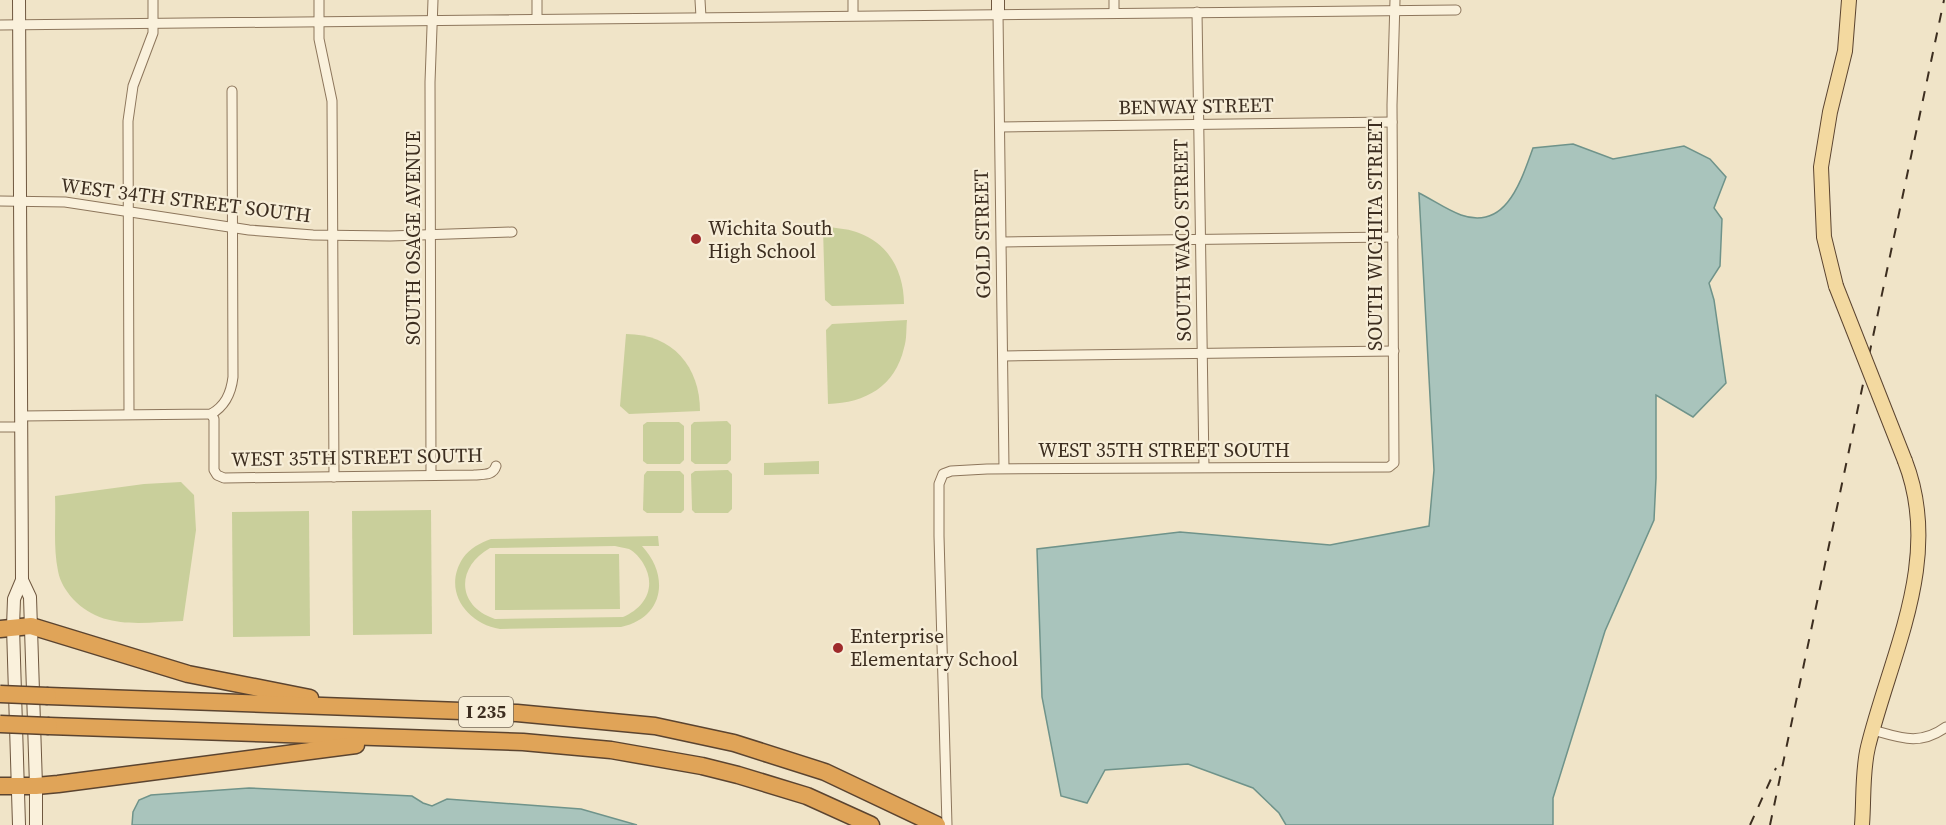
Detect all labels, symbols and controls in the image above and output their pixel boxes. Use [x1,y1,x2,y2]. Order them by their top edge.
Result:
street label: BENWAY STREET [1118,91,1274,121]
street label: SOUTH WICHITA STREET [1361,119,1389,351]
street label: SOUTH OSAGE AVENUE [399,131,427,345]
street label: SOUTH WACO STREET [1166,139,1198,341]
street label: GOLD STREET [967,169,997,299]
street label: WEST 34TH STREET SOUTH [59,171,313,229]
place label: Wichita South High School [708,214,833,265]
marker: Wichita South High School [689,232,703,246]
street label: WEST 35TH STREET SOUTH [1038,436,1290,464]
street label: WEST 35TH STREET SOUTH [231,441,483,473]
place label: Enterprise Elementary School [850,622,1018,673]
marker: Enterprise Elementary School [831,641,845,655]
road number: I 235 [459,697,513,727]

